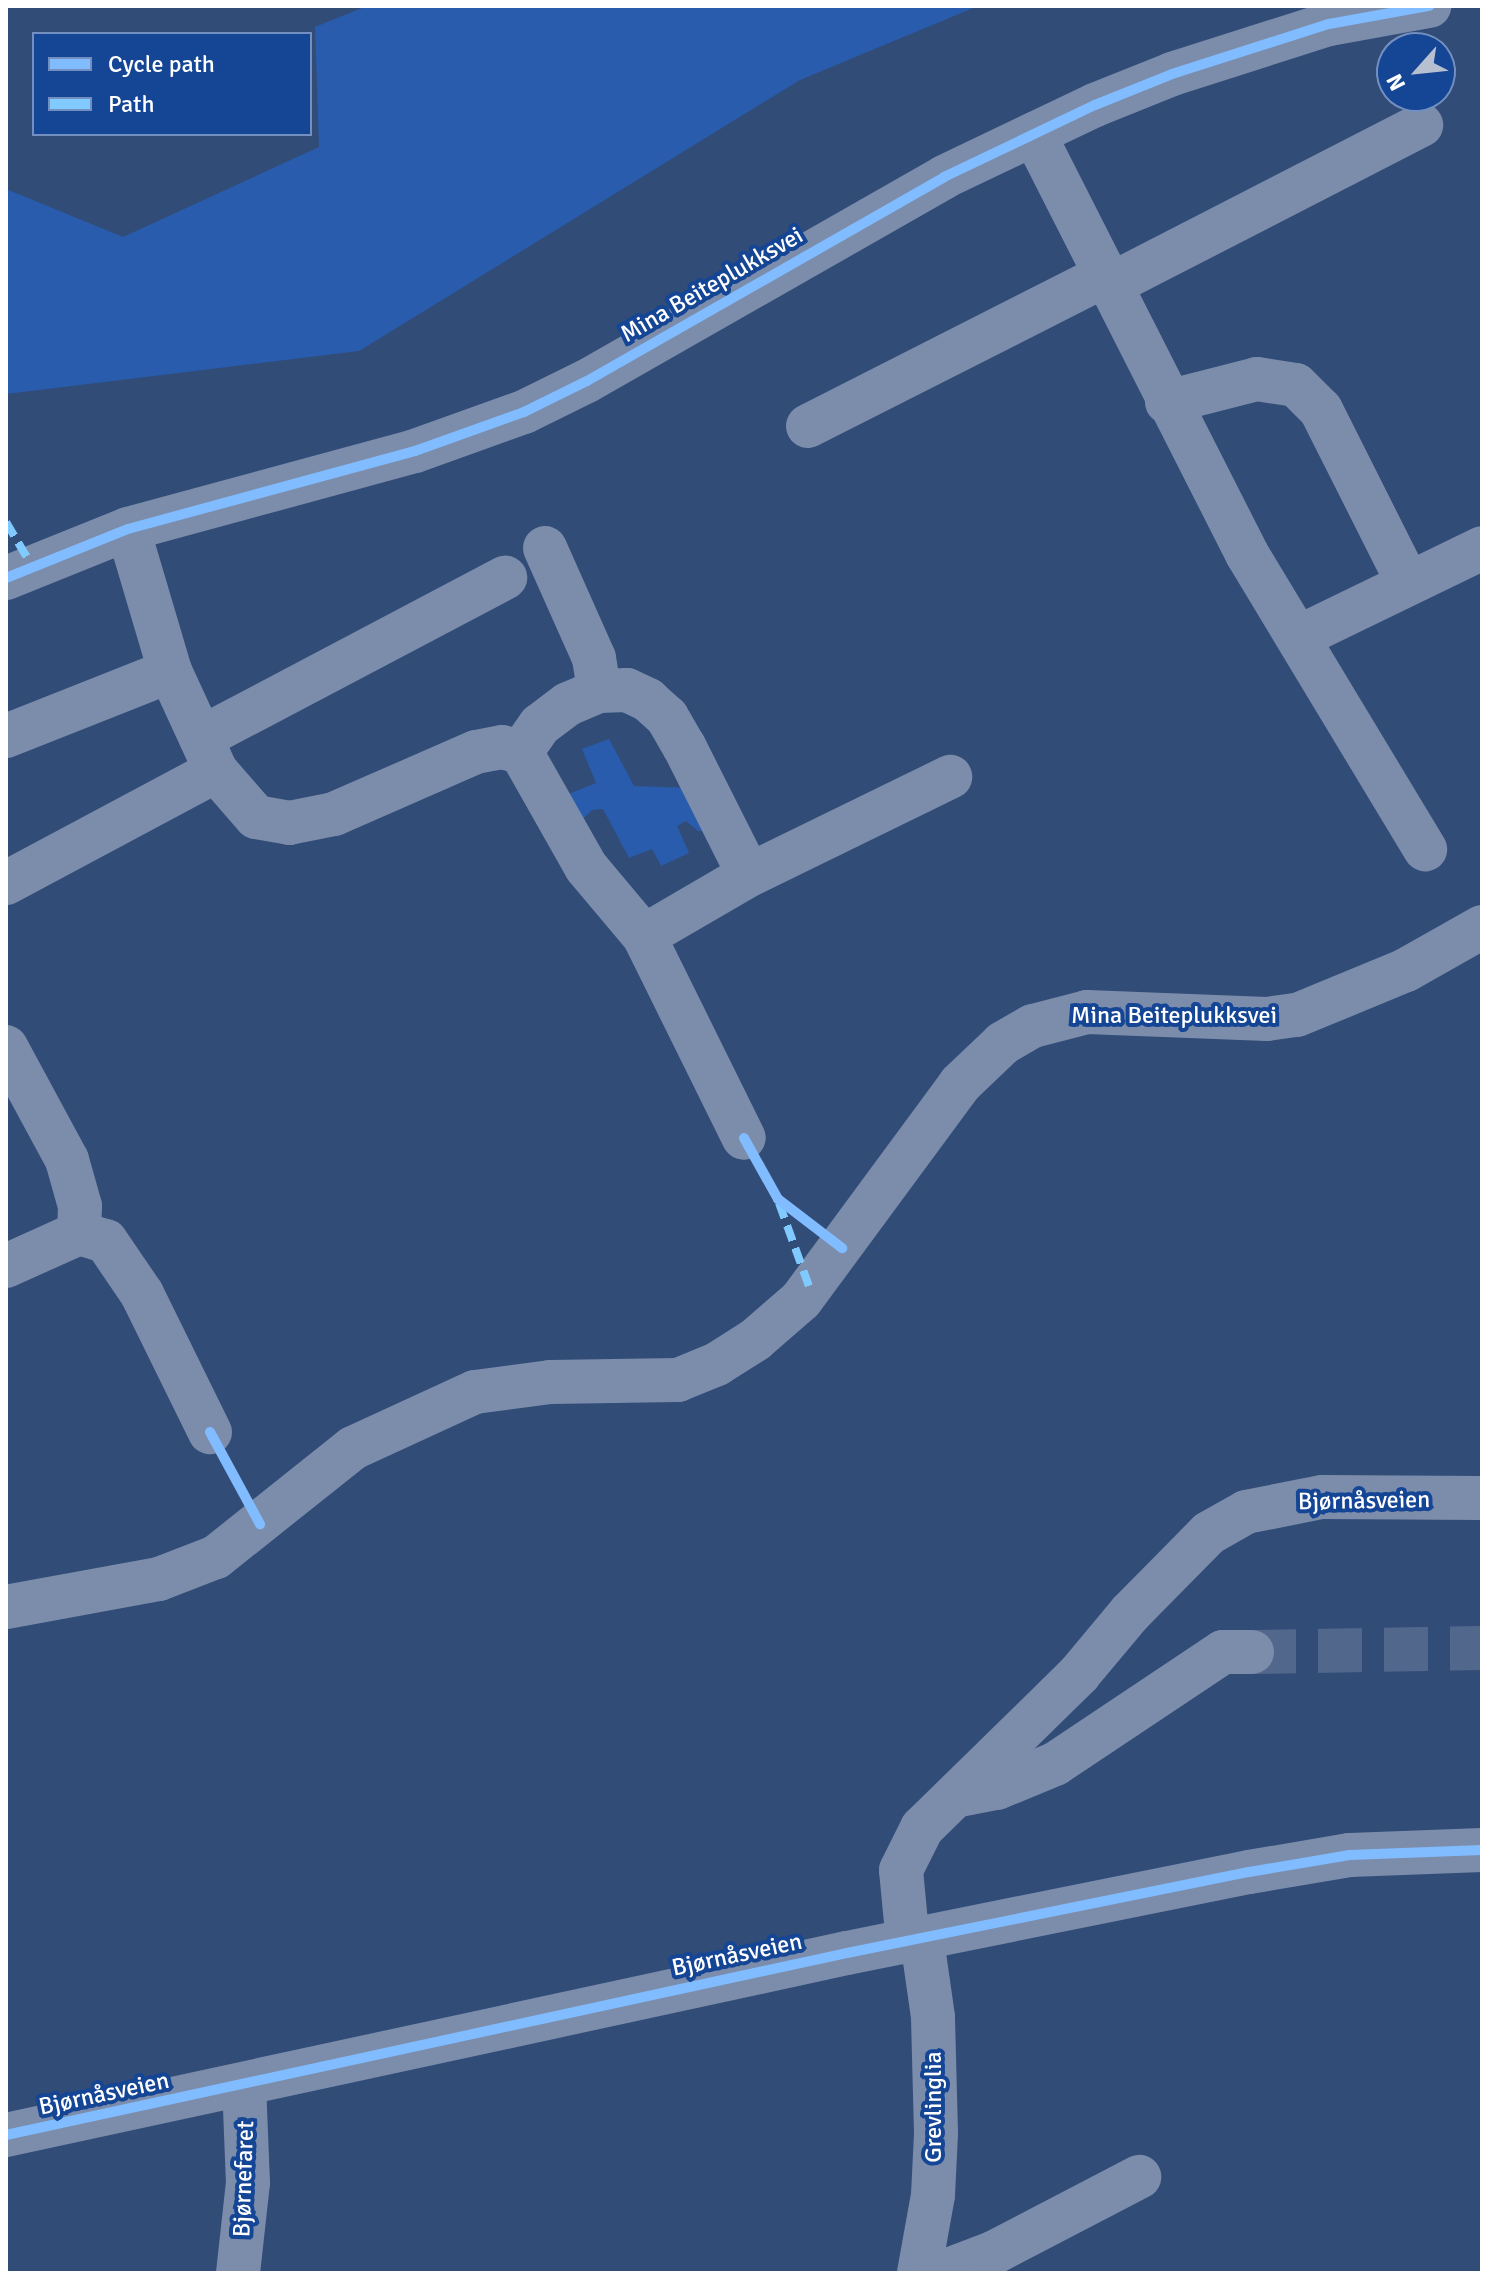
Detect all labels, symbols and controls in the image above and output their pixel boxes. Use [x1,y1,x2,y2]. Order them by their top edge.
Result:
legend [32,32,312,136]
north arrow [1376,32,1456,112]
text: Cycle path [108,49,215,79]
text: N [1380,69,1411,95]
text: Path [108,89,154,119]
street label: Mina Beiteplukksvei [616,221,808,349]
street label: Mina Beiteplukksvei [1071,1002,1277,1030]
street label: Bjørnåsveien [1298,1485,1430,1517]
street label: Bjørnåsveien [669,1927,805,1983]
street label: Grevlinglia [920,2051,948,2163]
street label: Bjørnåsveien [36,2066,172,2122]
street label: Bjørnefaret [228,2120,260,2238]

